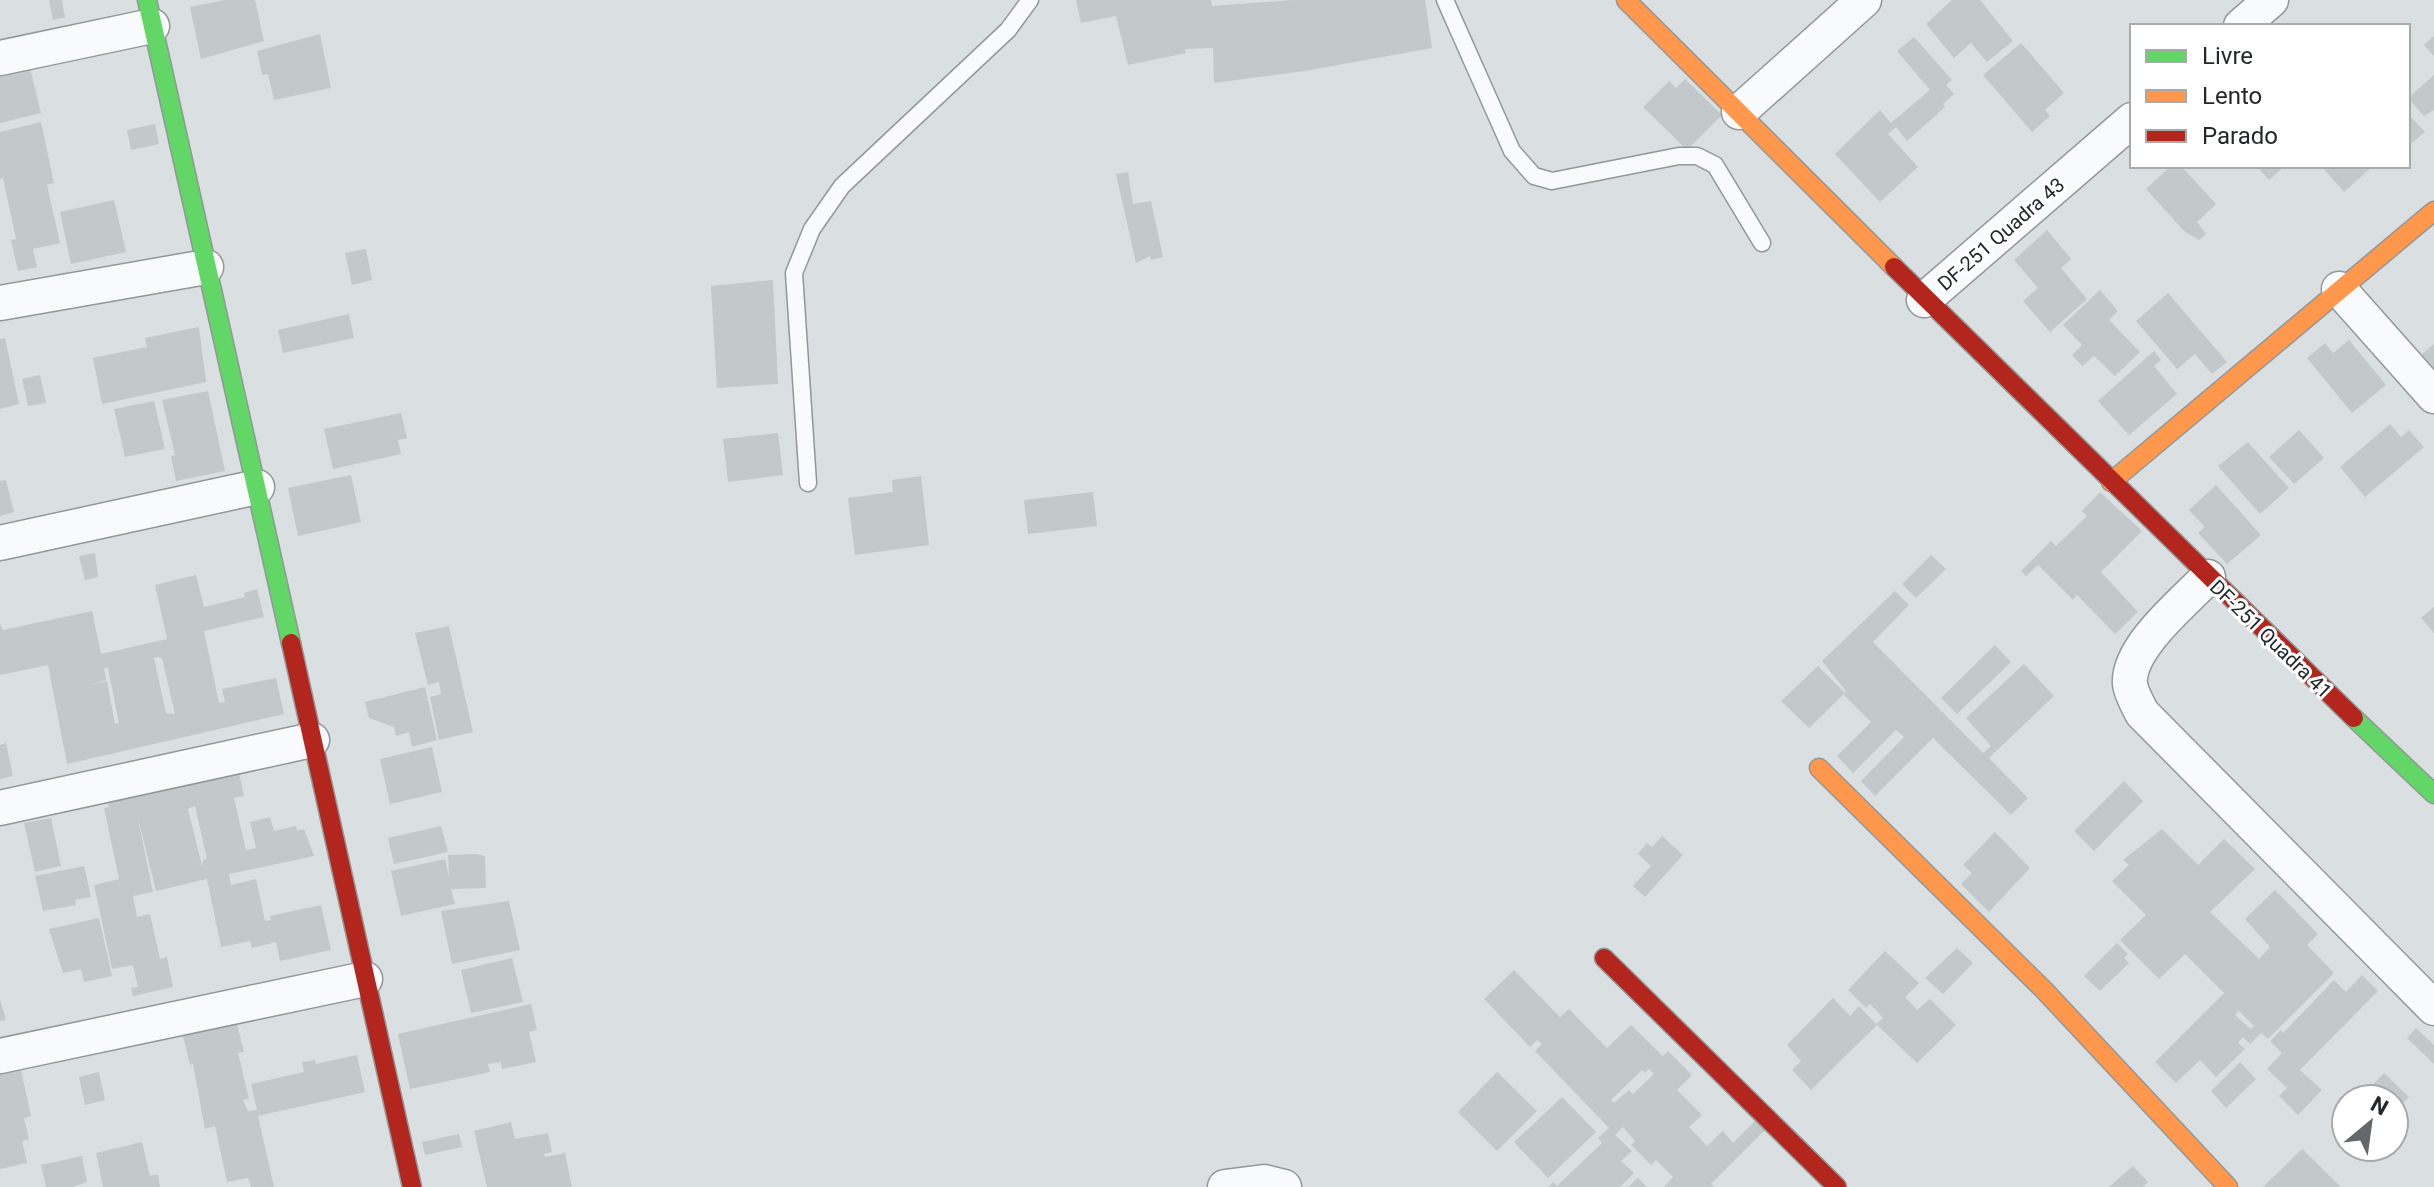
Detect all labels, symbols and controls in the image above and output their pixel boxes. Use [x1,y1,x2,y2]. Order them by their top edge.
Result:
legend [2130,24,2410,168]
text: Livre [2202,42,2253,70]
text: Lento [2202,82,2262,110]
text: Parado [2202,122,2278,150]
street label: DF-251 Quadra 43 [1933,172,2069,296]
street label: DF-251 Quadra 41 [2205,575,2337,703]
north arrow [2330,1083,2410,1163]
text: N [2367,1091,2392,1121]

